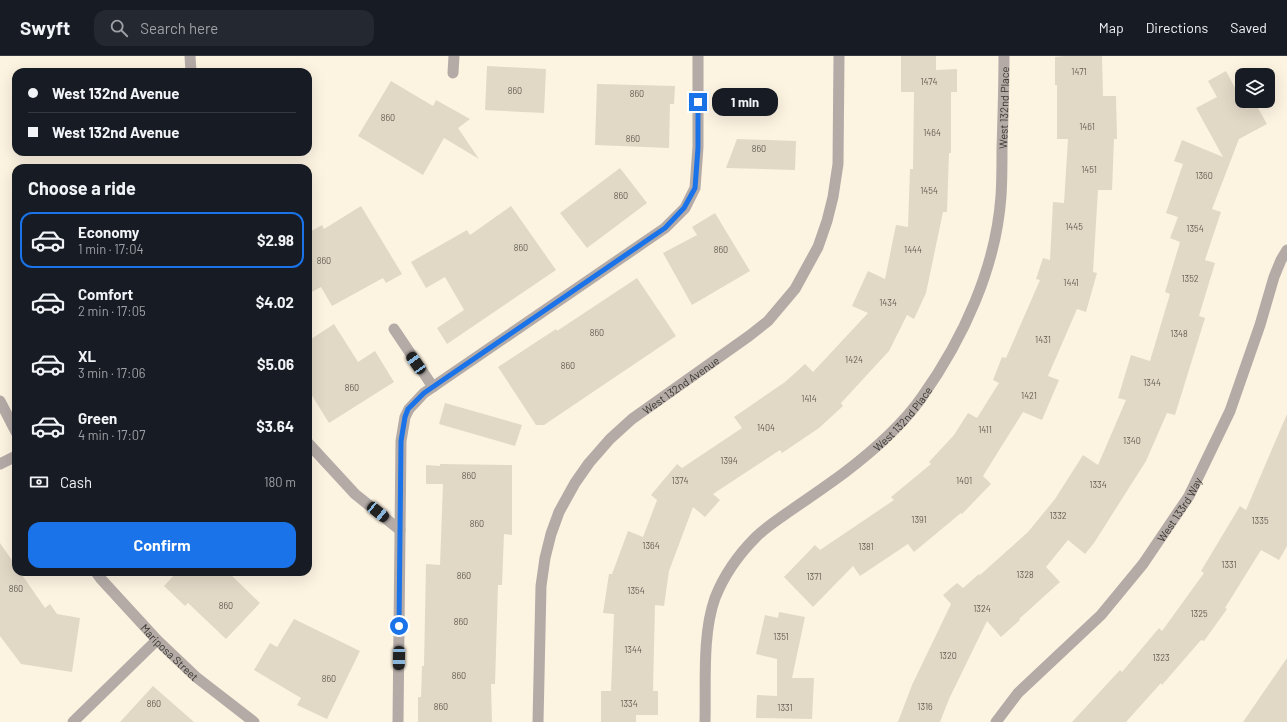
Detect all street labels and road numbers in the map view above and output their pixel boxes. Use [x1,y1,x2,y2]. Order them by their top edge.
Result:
street label: West 132nd Place [996,66,1010,149]
street label: West 132nd Avenue [640,353,721,416]
street label: West 132nd Place [870,383,934,453]
street label: West 133rd Way [1154,475,1204,544]
street label: Mariposa Street [139,621,202,683]

